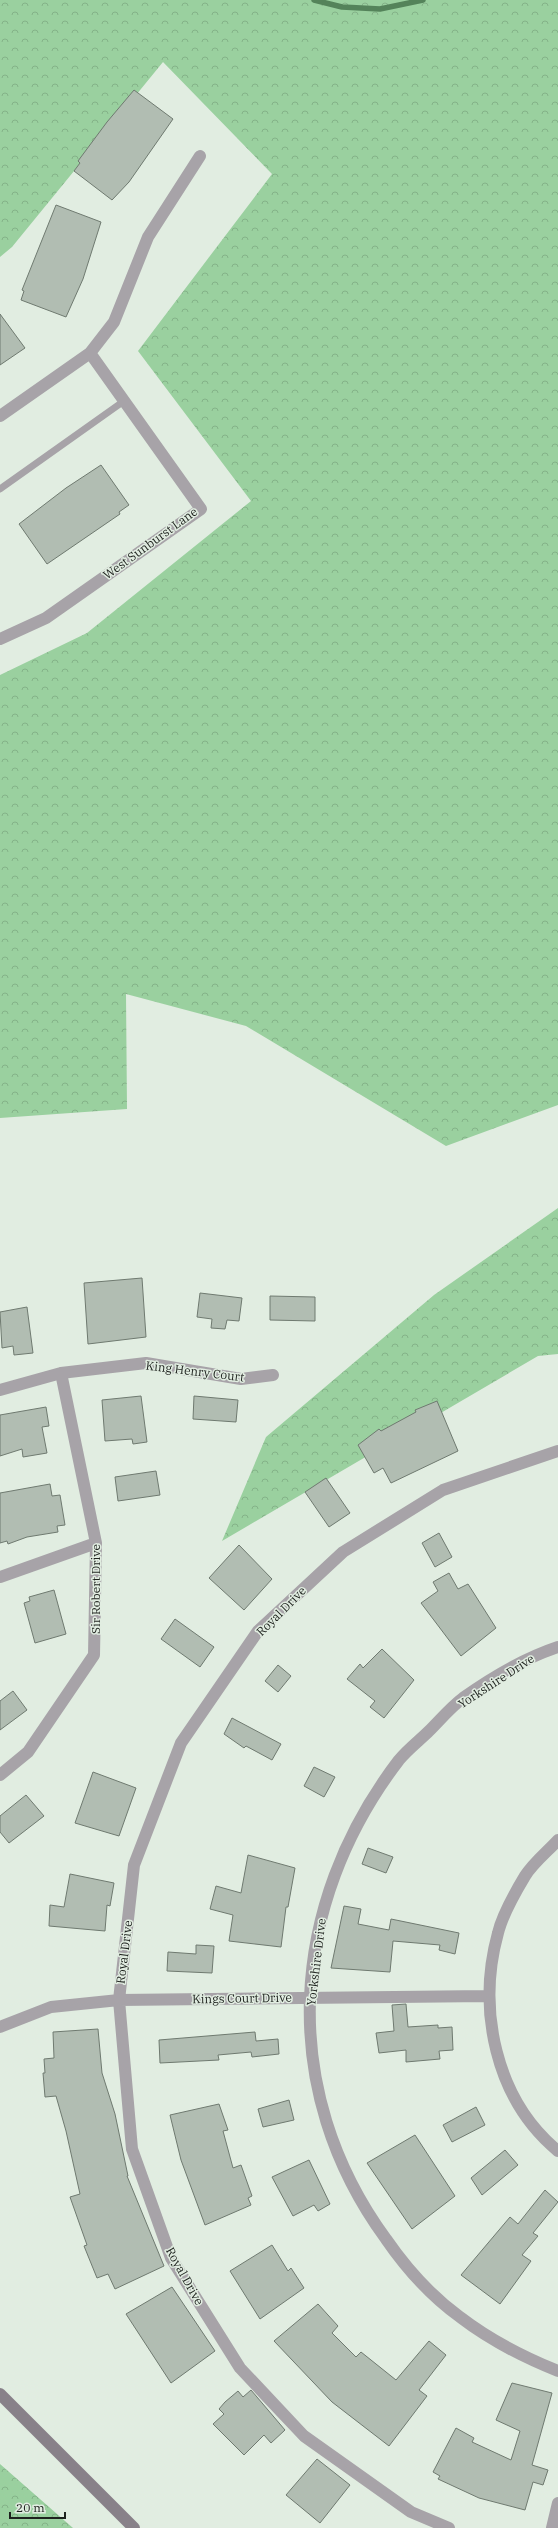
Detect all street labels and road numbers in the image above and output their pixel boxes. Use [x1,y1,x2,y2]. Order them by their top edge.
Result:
street label: West Sunburst Lane [100,504,200,582]
street label: King Henry Court [145,1358,245,1384]
street label: Sir Robert Drive [88,1544,103,1634]
street label: Royal Drive [253,1583,309,1639]
street label: Yorkshire Drive [455,1651,537,1711]
street label: Yorkshire Drive [303,1918,329,2006]
street label: Royal Drive [113,1919,135,1985]
street label: Kings Court Drive [192,1990,292,2006]
street label: Royal Drive [163,2244,207,2308]

